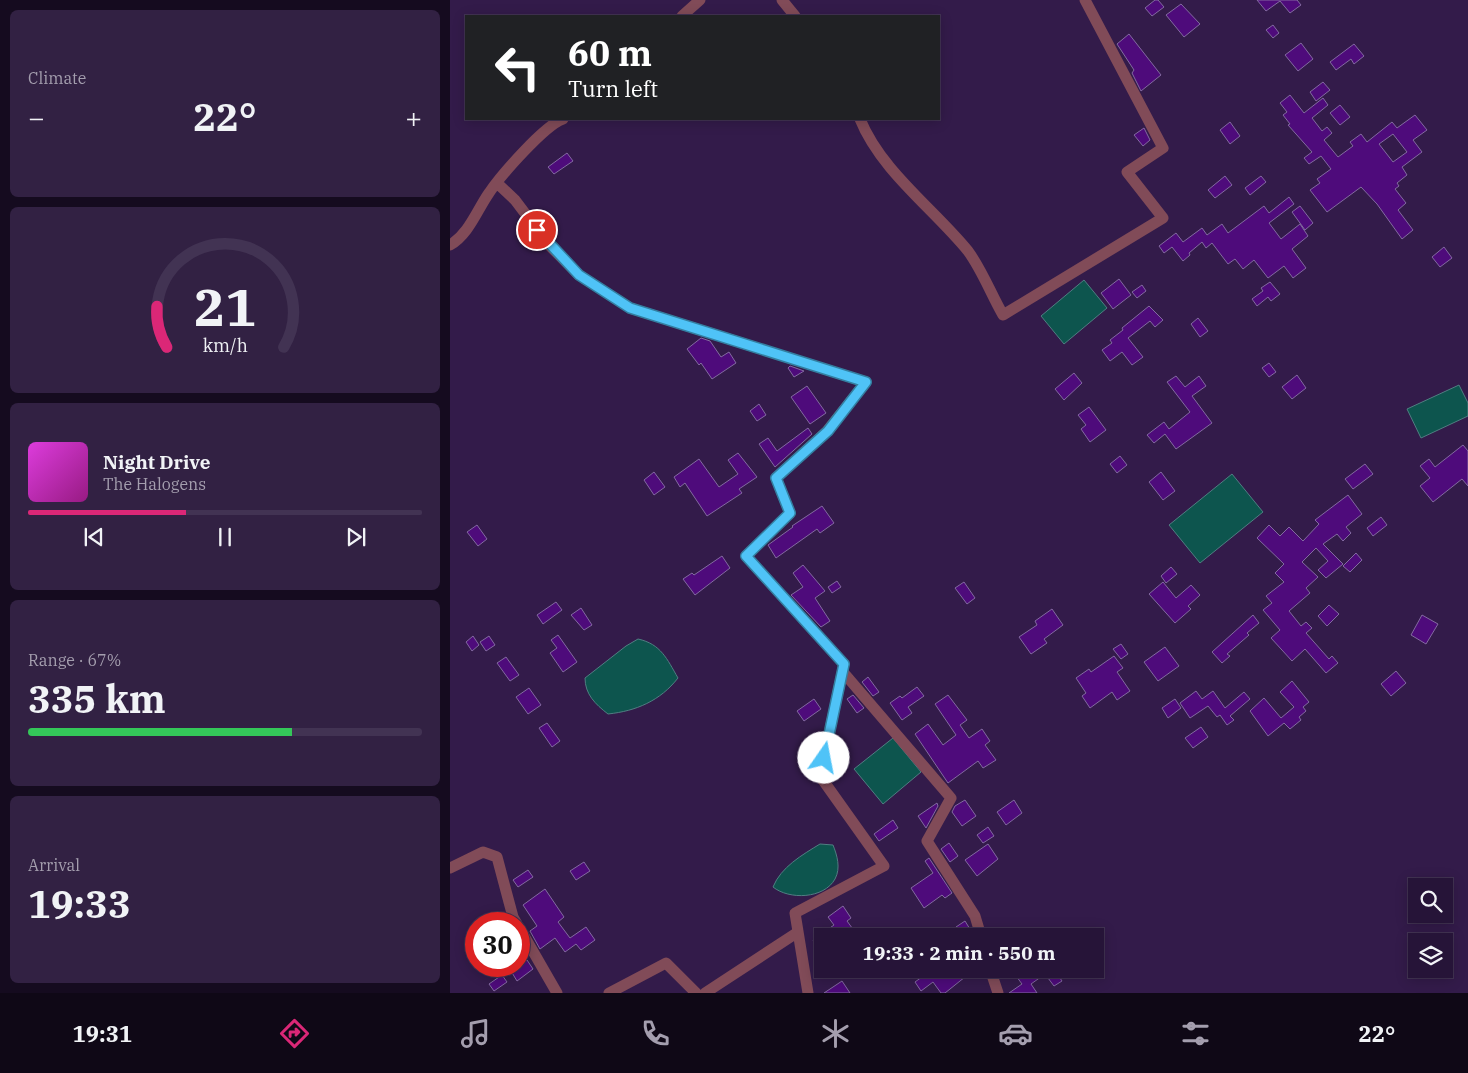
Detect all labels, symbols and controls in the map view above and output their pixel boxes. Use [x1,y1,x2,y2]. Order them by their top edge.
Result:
text: 60 m [568,30,652,76]
icon: left [485,35,550,100]
text: Climate [28,68,86,88]
text: Turn left [568,74,658,103]
text: 22° [193,92,257,141]
text: − [28,99,45,136]
text: + [405,99,422,136]
pin [516,209,558,251]
icon: arrive [523,216,551,244]
text: 21 [194,273,256,340]
text: km/h [202,334,248,357]
text: Night Drive [103,450,211,474]
text: The Halogens [103,474,206,494]
icon: previous [80,523,108,551]
icon: pause [211,523,239,551]
icon: next [342,523,370,551]
text: Range · 67% [28,650,121,670]
text: 335 km [28,674,166,723]
position arrow [797,731,849,783]
text: Arrival [28,855,80,875]
map controls [1408,878,1453,978]
button: search [1408,878,1453,923]
text: 19:33 [28,879,131,928]
speed limit sign: 30 [465,912,530,977]
button: layers [1408,933,1453,978]
text: 19:33 · 2 min · 550 m [863,941,1055,965]
icon: directions [277,1016,312,1051]
icon: music [458,1016,493,1051]
icon: phone [638,1016,673,1051]
icon: climate [818,1016,853,1051]
icon: car [998,1016,1033,1051]
icon: filters [1178,1016,1213,1051]
text: 19:31 [73,1019,132,1048]
text: 22° [1359,1019,1395,1048]

